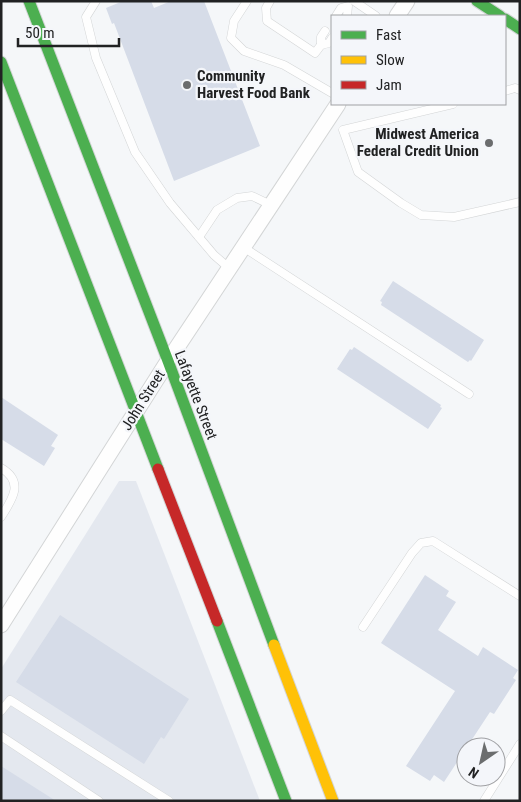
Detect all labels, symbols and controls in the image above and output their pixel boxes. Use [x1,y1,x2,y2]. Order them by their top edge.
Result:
scale bar [18,15,119,47]
legend [331,15,506,105]
text: 50 m [25,24,55,42]
text: Fast [376,26,401,44]
text: Slow [376,51,405,69]
place label: Community Harvest Food Bank [197,67,311,102]
text: Jam [376,76,402,94]
marker: Community Harvest Food Bank [181,79,193,91]
place label: Midwest America Federal Credit Union [357,125,479,160]
marker: Midwest America Federal Credit Union [483,137,495,149]
street label: Lafayette Street [171,348,221,442]
street label: John Street [117,366,169,434]
north arrow [456,737,506,787]
text: N [466,764,482,782]

